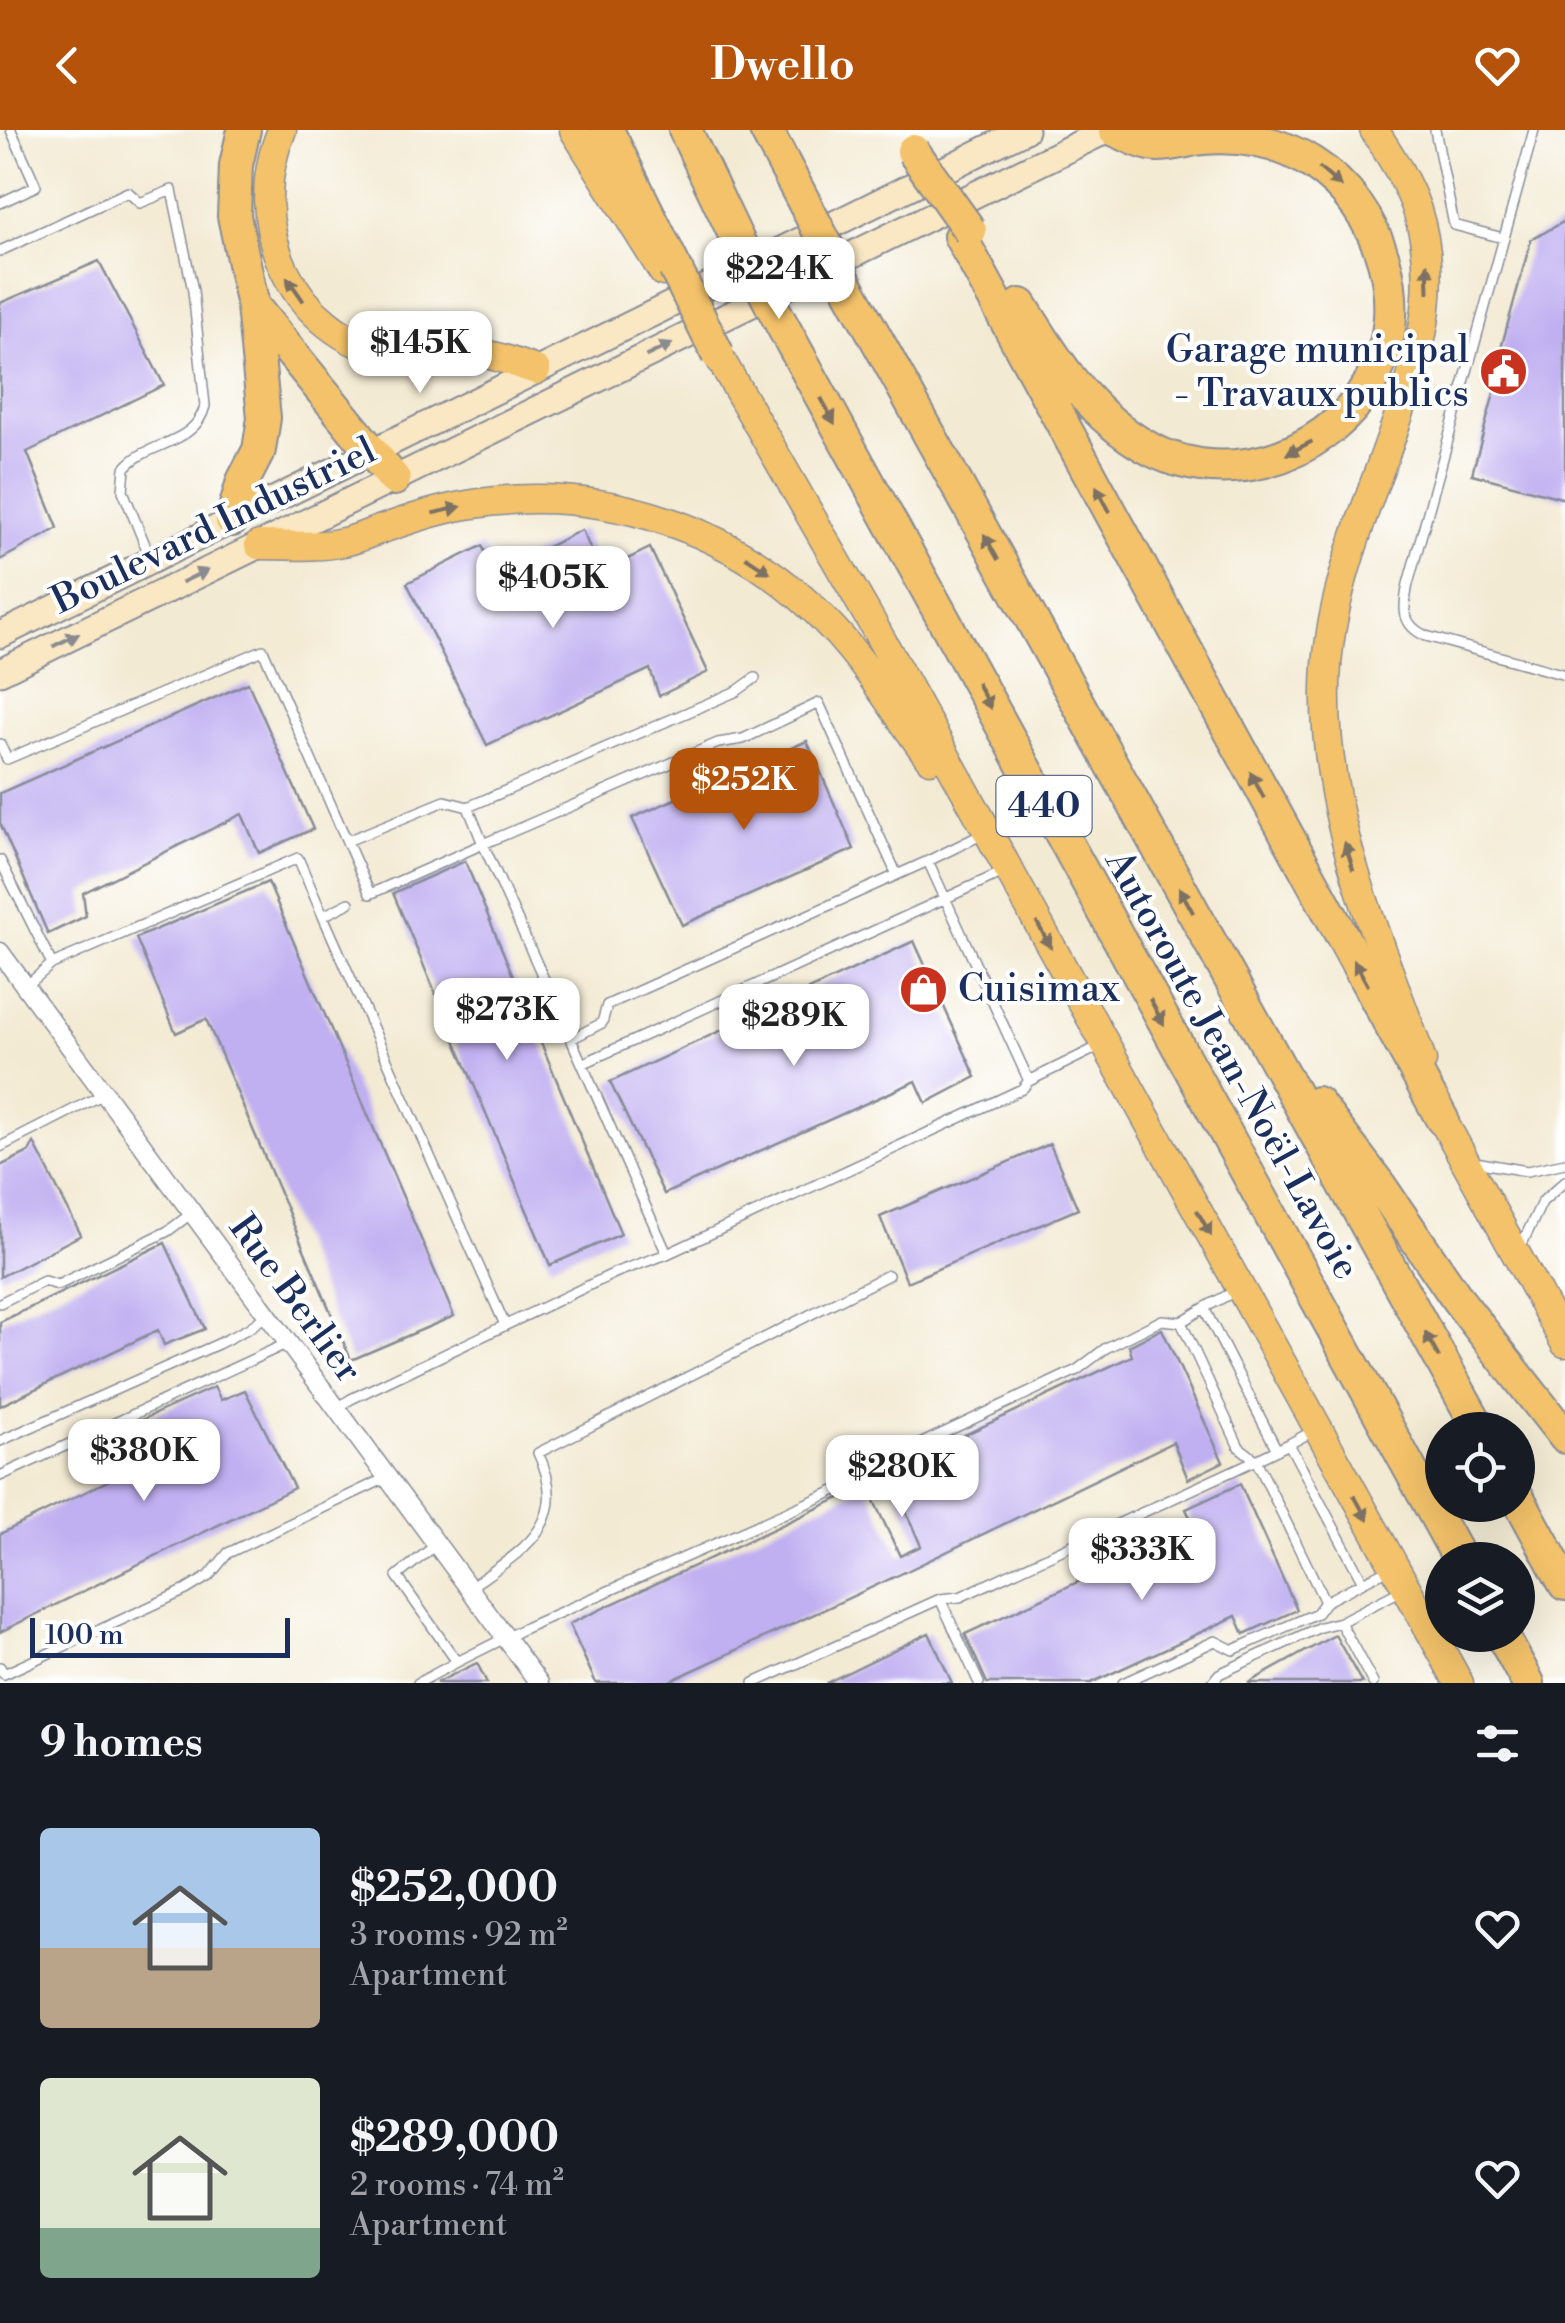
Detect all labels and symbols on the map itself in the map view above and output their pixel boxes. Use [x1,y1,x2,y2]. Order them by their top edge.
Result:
one-way arrow [1317,165,1342,187]
pin: $224K [709,237,849,322]
one-way arrow [1419,262,1435,293]
one-way arrow [286,275,305,302]
pin: $145K [350,311,490,396]
place label: Garage municipal - Travaux publics [1166,327,1469,418]
one-way arrow [645,342,674,359]
public building icon: Garage municipal - Travaux publics [1478,346,1530,398]
one-way arrow [819,396,836,425]
street label: Boulevard Industriel [44,427,384,625]
one-way arrow [1285,439,1314,456]
one-way arrow [1094,484,1111,513]
one-way arrow [432,501,463,517]
one-way arrow [983,533,1000,561]
pin: $405K [483,546,623,631]
one-way arrow [744,556,771,574]
one-way arrow [181,568,210,585]
one-way arrow [51,632,80,649]
one-way arrow [976,681,993,710]
pin: $252K [674,748,814,833]
one-way arrow [1249,770,1266,799]
road number: 440 [996,776,1092,836]
one-way arrow [1341,840,1356,871]
street label: Autoroute Jean-Noël-Lavoie [1094,841,1370,1288]
one-way arrow [1178,886,1195,915]
one-way arrow [1036,921,1053,950]
one-way arrow [1352,958,1369,987]
shop icon: Cuisimax [897,963,949,1015]
place label: Cuisimax [958,966,1120,1013]
pin: $273K [437,978,577,1063]
pin: $289K [724,984,864,1069]
one-way arrow [1149,997,1166,1026]
street label: Rue Berlier [218,1206,372,1392]
one-way arrow [1194,1209,1212,1237]
one-way arrow [1424,1330,1441,1359]
pin: $380K [74,1419,214,1504]
pin: $280K [832,1435,972,1520]
one-way arrow [1352,1493,1369,1522]
pin: $333K [1072,1518,1212,1603]
scale bar [30,1613,290,1658]

